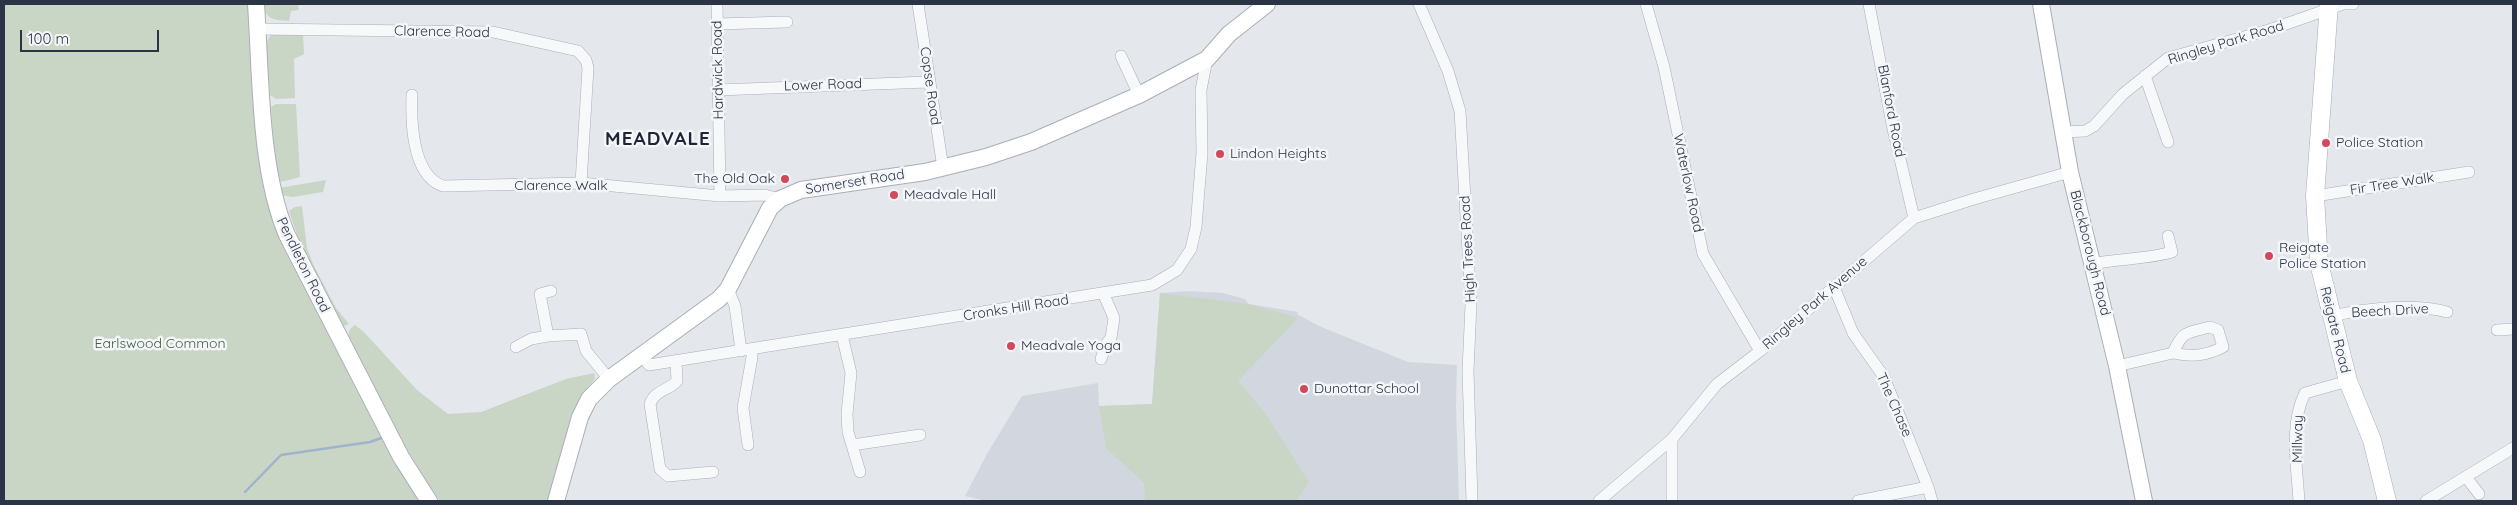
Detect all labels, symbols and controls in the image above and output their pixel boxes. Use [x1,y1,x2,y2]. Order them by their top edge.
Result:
street label: Ringley Park Road [2166,17,2286,69]
scale bar [22,20,161,52]
street label: Hardwick Road [709,20,727,120]
street label: Clarence Road [394,23,490,41]
text: 100 m [28,29,69,48]
street label: Copse Road [916,46,944,126]
street label: Blanford Road [1874,63,1908,159]
street label: Lower Road [784,75,862,95]
district label: MEADVALE [604,128,712,150]
street label: Waterlow Road [1669,132,1707,234]
place label: Police Station [2336,135,2423,151]
marker: Police Station [2320,137,2332,149]
place label: Lindon Heights [1230,146,1327,162]
marker: Lindon Heights [1214,148,1226,160]
street label: Somerset Road [804,166,906,198]
street label: Fir Tree Walk [2349,169,2435,199]
place label: The Old Oak [694,171,775,187]
marker: The Old Oak [779,173,791,185]
street label: Clarence Walk [514,178,608,194]
place label: Meadvale Hall [904,187,996,203]
street label: Blackborough Road [2066,188,2114,318]
marker: Meadvale Hall [888,189,900,201]
street label: High Trees Road [1457,195,1479,303]
street label: Pendleton Road [273,215,333,315]
place label: Reigate Police Station [2279,240,2366,272]
marker: Reigate Police Station [2263,250,2275,262]
street label: Ringley Park Avenue [1759,253,1871,353]
street label: Reigate Road [2316,285,2354,375]
street label: Cronks Hill Road [962,291,1070,325]
street label: Beech Drive [2351,301,2429,321]
park label: Earlswood Common [94,336,226,352]
place label: Meadvale Yoga [1021,338,1121,354]
marker: Meadvale Yoga [1005,340,1017,352]
street label: The Chase [1872,370,1916,440]
place label: Dunottar School [1314,381,1419,397]
marker: Dunottar School [1298,383,1310,395]
street label: Millway [2289,415,2307,463]

